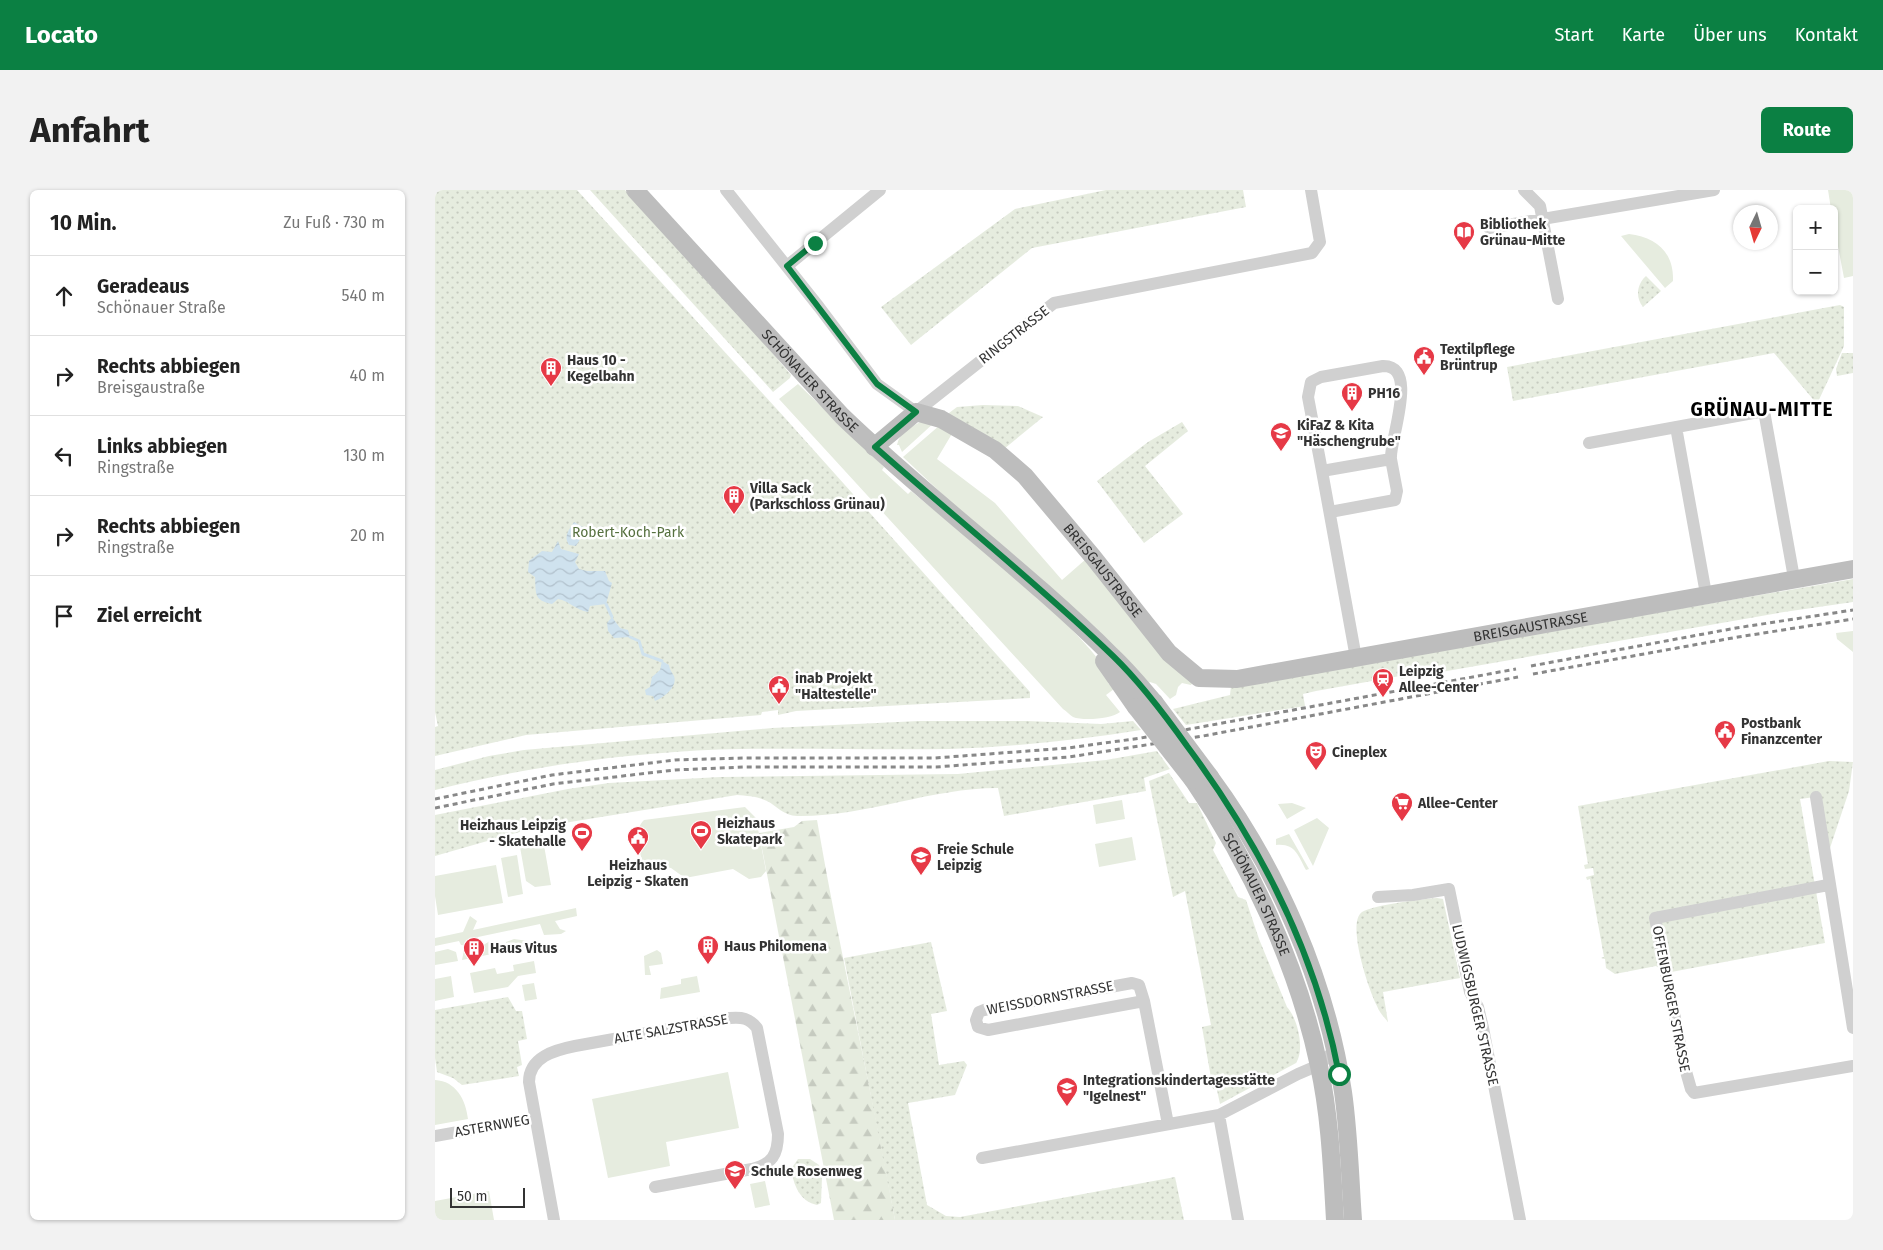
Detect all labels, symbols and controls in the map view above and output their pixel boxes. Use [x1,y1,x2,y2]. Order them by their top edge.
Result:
text: Locato [25,21,98,49]
text: Start [1554,24,1594,46]
text: Karte [1622,24,1665,46]
text: Über uns [1693,24,1767,46]
text: Kontakt [1795,24,1858,46]
button: Route [1761,107,1853,153]
text: Anfahrt [30,109,149,151]
north arrow [1733,205,1778,250]
map controls [1793,205,1838,295]
button: + [1793,205,1838,250]
text: 10 Min. [50,210,117,236]
text: Zu Fuß · 730 m [283,213,385,232]
place label: Bibliothek Grünau-Mitte [1480,216,1566,249]
library icon: Bibliothek Grünau-Mitte [1452,220,1476,251]
route end [804,232,827,255]
button: − [1793,250,1838,295]
text: Geradeaus [97,275,189,298]
icon: ahead [50,282,78,310]
text: 540 m [342,286,385,305]
text: Schönauer Straße [97,298,226,317]
street label: RINGSTRASSE [975,302,1053,368]
street label: SCHÖNAUER STRASSE [758,326,862,436]
place label: Textilpflege Brüntrup [1440,341,1515,374]
public building icon: Textilpflege Brüntrup [1412,345,1436,376]
place label: Haus 10 - Kegelbahn [567,352,635,385]
text: Rechts abbiegen [97,355,240,378]
building icon: Haus 10 - Kegelbahn [539,356,563,387]
icon: right [50,362,78,390]
text: 40 m [350,366,385,385]
text: Breisgaustraße [97,378,205,397]
building icon: PH16 [1340,381,1364,412]
place label: PH16 [1368,385,1400,402]
district label: GRÜNAU-MITTE [1691,397,1833,421]
place label: KiFaZ & Kita "Häschengrube" [1297,417,1401,450]
school or university icon: KiFaZ & Kita "Häschengrube" [1269,421,1293,452]
text: Links abbiegen [97,435,228,458]
icon: left [50,442,78,470]
text: 130 m [343,446,385,465]
text: Ringstraße [97,458,175,477]
place label: Villa Sack (Parkschloss Grünau) [749,480,885,513]
building icon: Villa Sack (Parkschloss Grünau) [722,484,746,515]
text: Rechts abbiegen [97,515,240,538]
street label: BREISGAUSTRASSE [1060,520,1146,621]
icon: right [50,522,78,550]
park label: Robert-Koch-Park [572,524,685,541]
text: 20 m [350,526,385,545]
text: Ringstraße [97,538,175,557]
icon: arrive [50,602,78,630]
text: Ziel erreicht [97,604,202,627]
street label: BREISGAUSTRASSE [1472,608,1589,645]
place label: Leipzig Allee-Center [1398,663,1479,696]
station icon: Leipzig Allee-Center [1371,667,1395,698]
place label: inab Projekt "Haltestelle" [795,670,877,703]
public building icon: inab Projekt "Haltestelle" [767,674,791,705]
place label: Postbank Finanzcenter [1741,715,1823,748]
public building icon: Postbank Finanzcenter [1713,719,1737,750]
theatre icon: Cineplex [1304,740,1328,771]
place label: Cineplex [1332,744,1388,761]
supermarket icon: Allee-Center [1390,791,1414,822]
place label: Allee-Center [1417,795,1498,812]
place label: Heizhaus Skatepark [717,815,783,848]
place label: Heizhaus Leipzig - Skatehalle [460,817,566,850]
sports icon: Heizhaus Skatepark [689,819,713,850]
sports icon: Heizhaus Leipzig - Skatehalle [570,821,594,852]
public building icon: Heizhaus Leipzig - Skaten [626,825,650,856]
street label: SCHÖNAUER STRASSE [1220,829,1293,958]
place label: Freie Schule Leipzig [937,841,1014,874]
school or university icon: Freie Schule Leipzig [909,845,933,876]
place label: Heizhaus Leipzig - Skaten [587,857,689,890]
street label: LUDWIGSBURGER STRASSE [1448,923,1502,1087]
street label: OFFENBURGER STRASSE [1648,924,1694,1074]
building icon: Haus Philomena [696,934,720,965]
building icon: Haus Vitus [462,936,486,967]
place label: Haus Philomena [724,938,827,955]
place label: Haus Vitus [490,940,557,957]
street label: WEISSDORNSTRASSE [985,977,1115,1019]
street label: ALTE SALZSTRASSE [613,1011,729,1047]
route start [1328,1063,1351,1086]
place label: Integrationskindertagesstätte "Igelnest" [1083,1072,1275,1105]
school or university icon: Integrationskindertagesstätte "Igelnest" [1055,1076,1079,1107]
street label: ASTERNWEG [453,1111,531,1141]
school or university icon: Schule Rosenweg [723,1159,747,1190]
place label: Schule Rosenweg [751,1163,862,1180]
scale bar [450,1185,525,1208]
text: 50 m [457,1188,488,1205]

